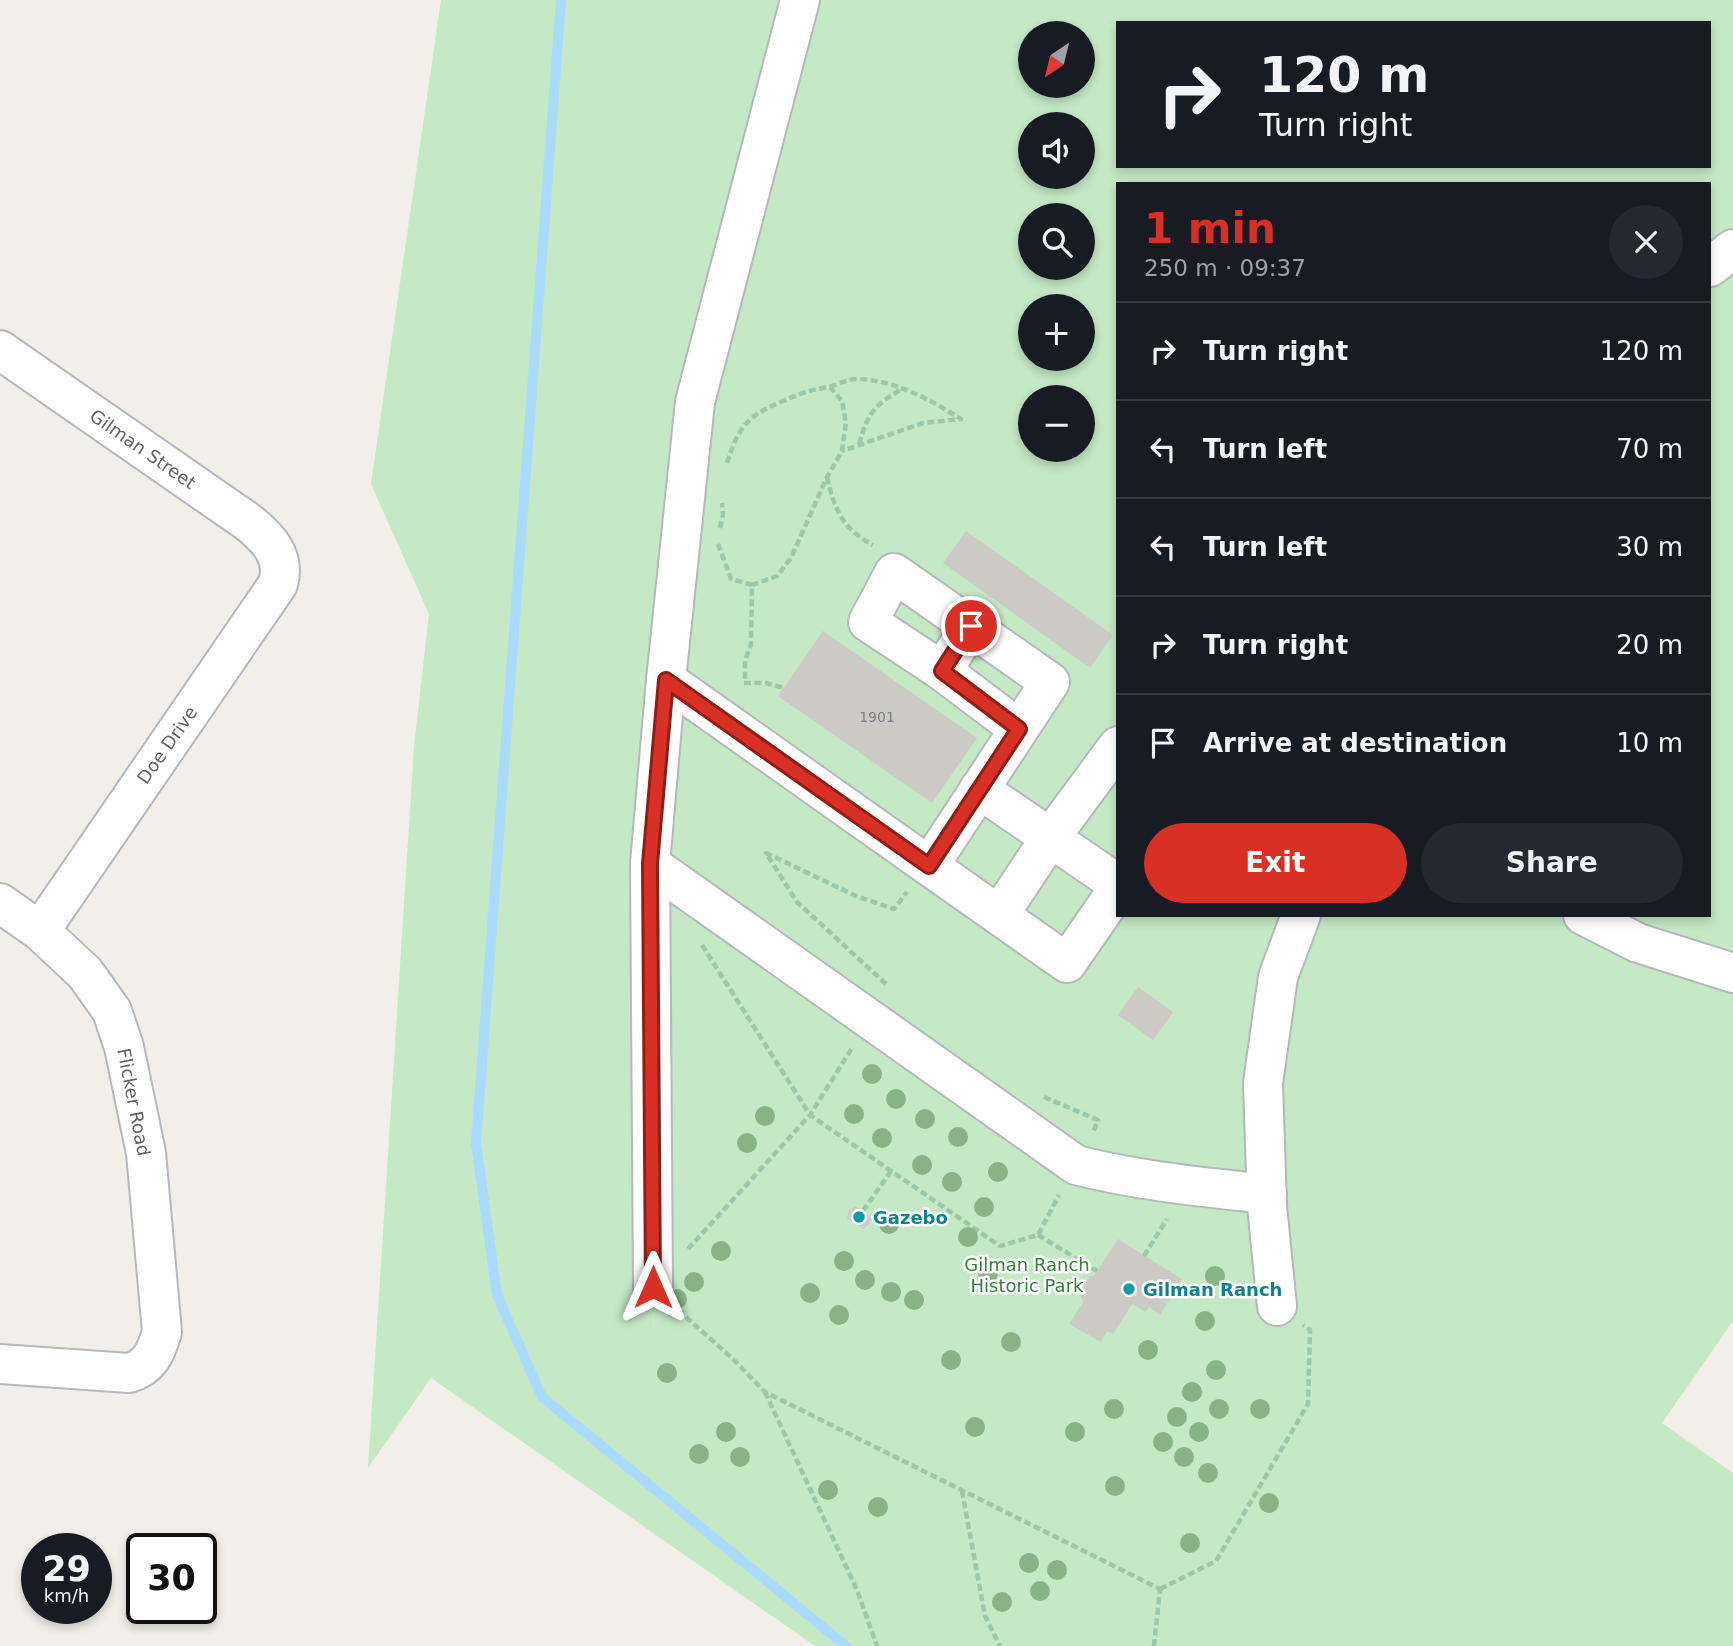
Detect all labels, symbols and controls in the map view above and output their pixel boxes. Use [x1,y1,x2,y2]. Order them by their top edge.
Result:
north arrow [1018,21,1096,98]
map controls [1018,21,1095,462]
text: 120 m [1259,47,1429,104]
icon: right [1144,49,1235,140]
text: Turn right [1259,106,1412,144]
button: sound [1018,112,1095,189]
button: search [1018,203,1095,280]
text: 1 min [1144,204,1276,253]
button: close [1609,205,1683,279]
text: 250 m · 09:37 [1144,255,1306,281]
button: + [1018,294,1095,371]
icon: right [1144,332,1182,370]
text: Turn right [1203,336,1348,366]
text: 120 m [1600,336,1683,366]
button: − [1018,385,1095,462]
street label: Gilman Street [86,405,200,493]
icon: left [1144,430,1182,468]
text: Turn left [1203,434,1327,464]
text: 70 m [1616,434,1683,464]
icon: left [1144,528,1182,566]
text: Turn left [1203,532,1327,562]
text: 30 m [1616,532,1683,562]
pin [941,596,1001,656]
icon: arrive [952,607,990,645]
icon: right [1144,626,1182,664]
text: Turn right [1203,630,1348,660]
text: 20 m [1616,630,1683,660]
street label: Doe Drive [133,702,201,788]
house number: 1901 [859,709,895,725]
icon: arrive [1144,724,1182,762]
text: Arrive at destination [1203,728,1507,758]
text: 10 m [1616,728,1683,758]
button: Exit [1144,823,1407,903]
button: Share [1421,823,1683,903]
street label: Flicker Road [113,1046,155,1158]
place label: Gazebo [873,1207,948,1228]
marker: Gazebo [851,1209,867,1225]
position arrow [616,1250,690,1324]
park label: Gilman Ranch Historic Park [964,1254,1090,1296]
place label: Gilman Ranch [1143,1279,1282,1300]
marker: Gilman Ranch [1121,1281,1137,1297]
speed limit sign: 30 [126,1533,217,1624]
text: 29 [42,1549,91,1589]
text: km/h [44,1585,89,1606]

